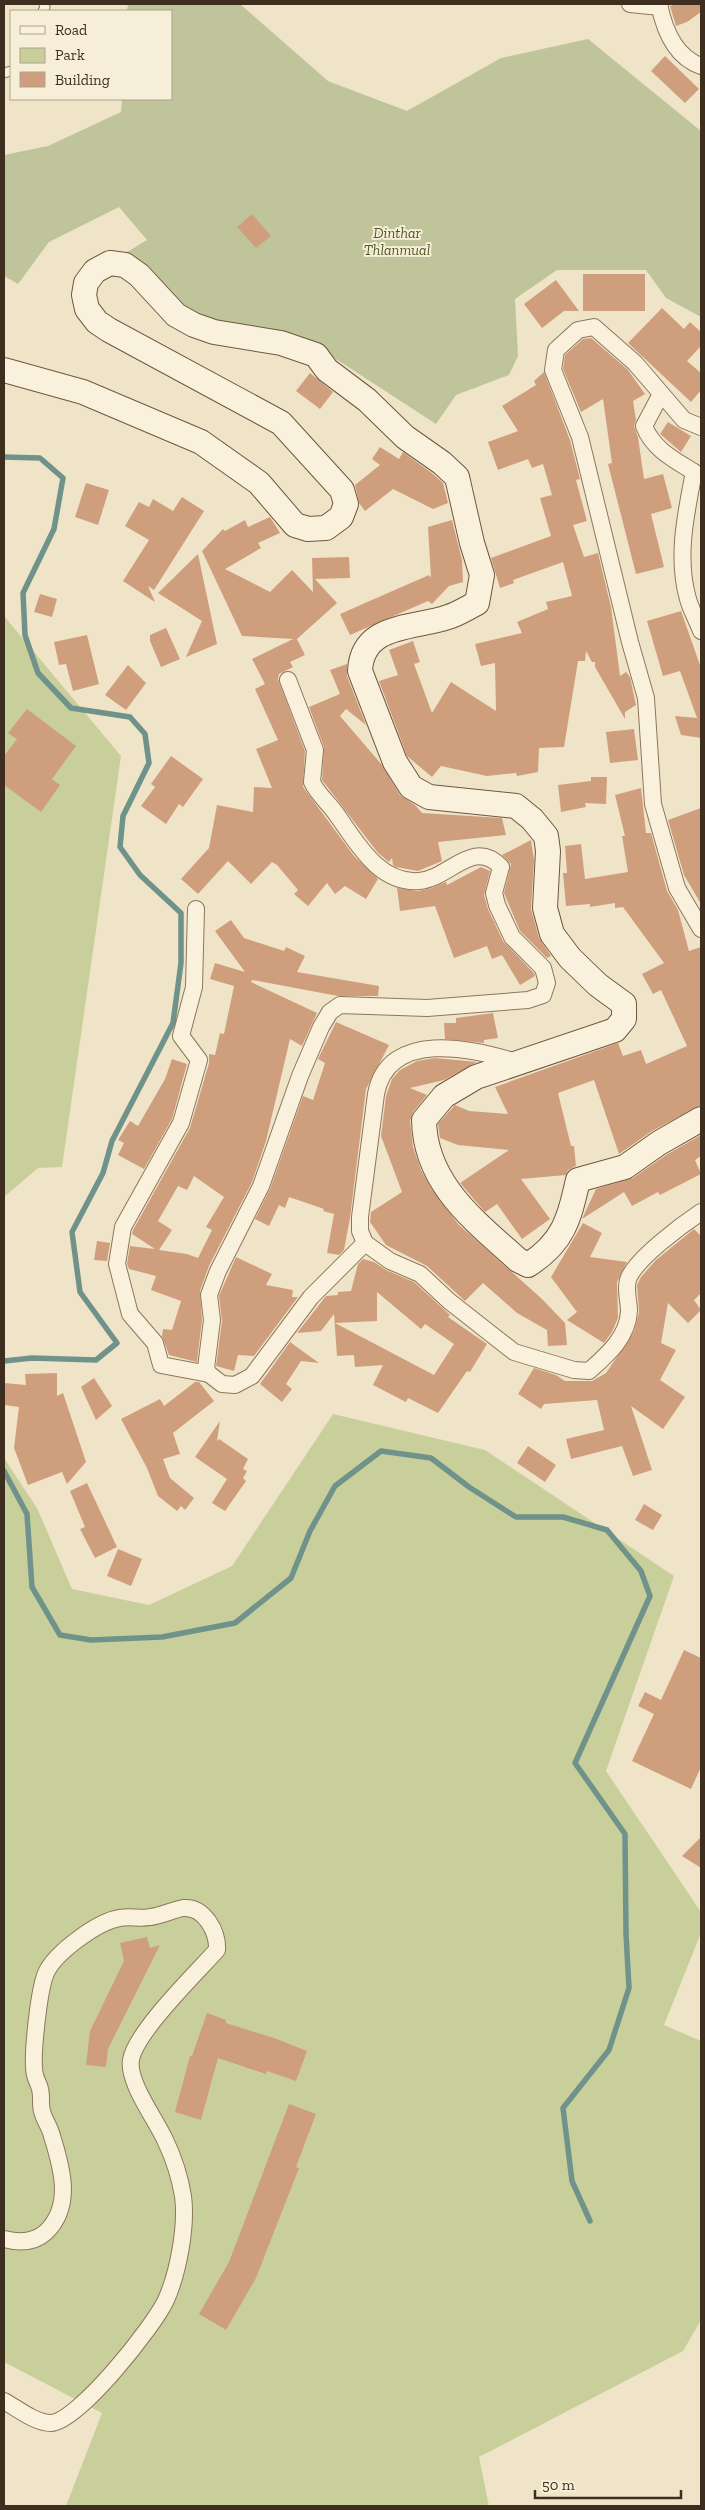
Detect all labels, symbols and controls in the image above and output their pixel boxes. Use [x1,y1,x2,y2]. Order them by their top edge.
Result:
legend [10,10,172,100]
text: Road [55,21,88,39]
text: Park [55,46,85,64]
text: Building [55,71,110,89]
park label: Dinthar Thlanmual [364,224,430,259]
scale bar [535,2468,681,2500]
text: 50 m [542,2476,575,2494]

